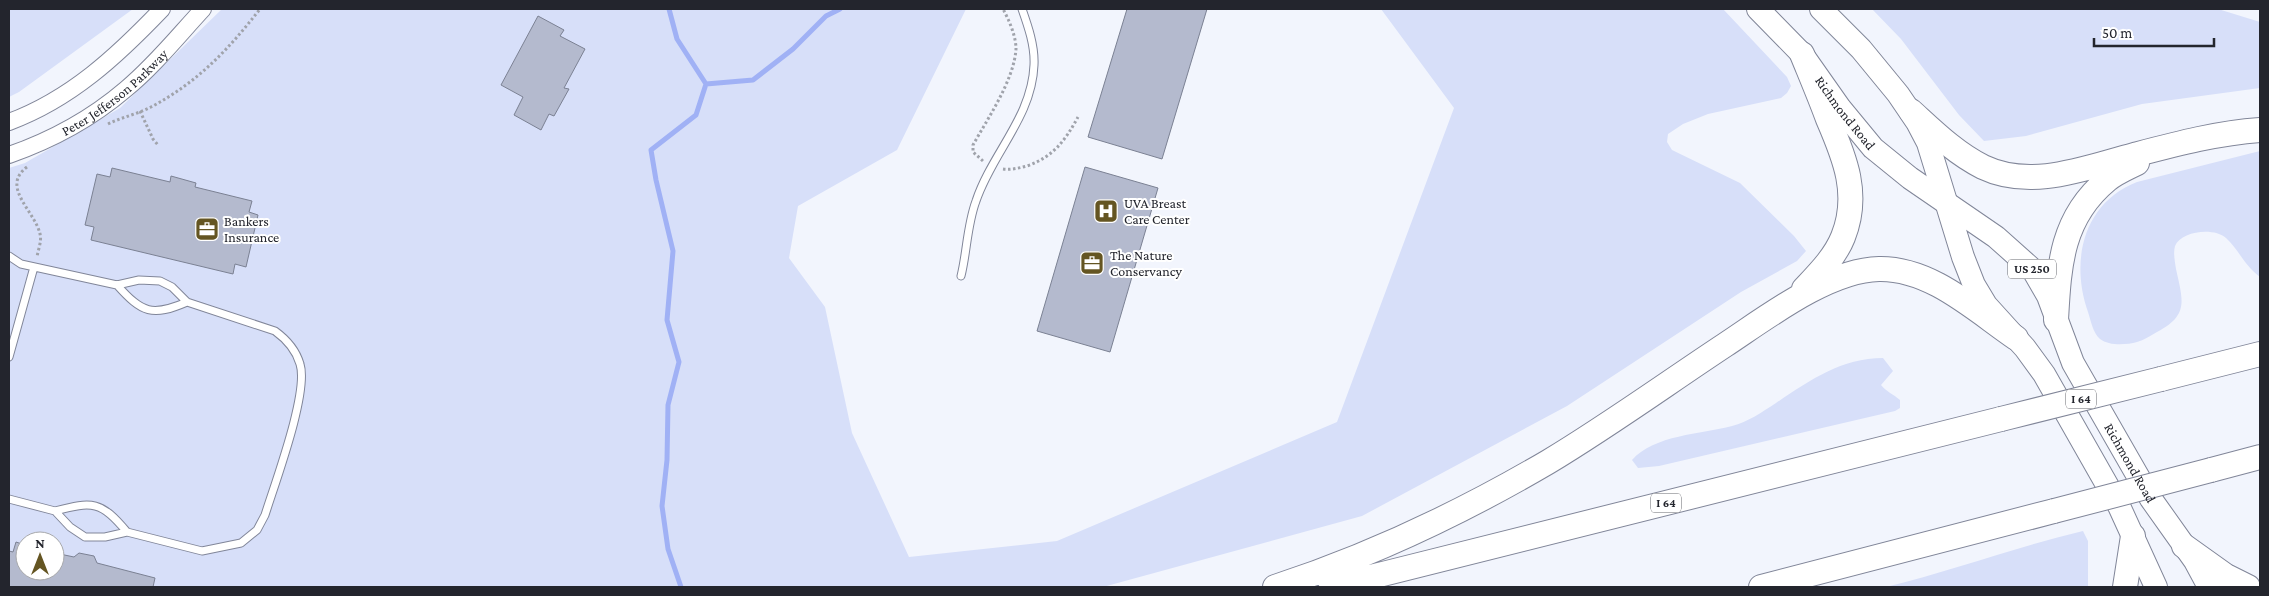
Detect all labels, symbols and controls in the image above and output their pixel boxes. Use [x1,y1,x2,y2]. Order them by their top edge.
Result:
scale bar [2094,15,2214,47]
text: 50 m [2102,25,2132,41]
street label: Peter Jefferson Parkway [59,45,171,139]
street label: Richmond Road [1812,73,1879,153]
place label: UVA Breast Care Center [1124,195,1190,227]
hospital icon: UVA Breast Care Center [1093,198,1119,224]
place label: Bankers Insurance [224,213,279,245]
office icon: Bankers Insurance [194,216,220,242]
place label: The Nature Conservancy [1110,247,1182,279]
office icon: The Nature Conservancy [1079,250,1105,276]
road number: US 250 [2008,260,2056,278]
road number: I 64 [2066,389,2096,408]
street label: Richmond Road [2101,420,2160,506]
road number: I 64 [1651,493,1681,512]
north arrow [15,531,65,581]
text: N [35,535,45,551]

